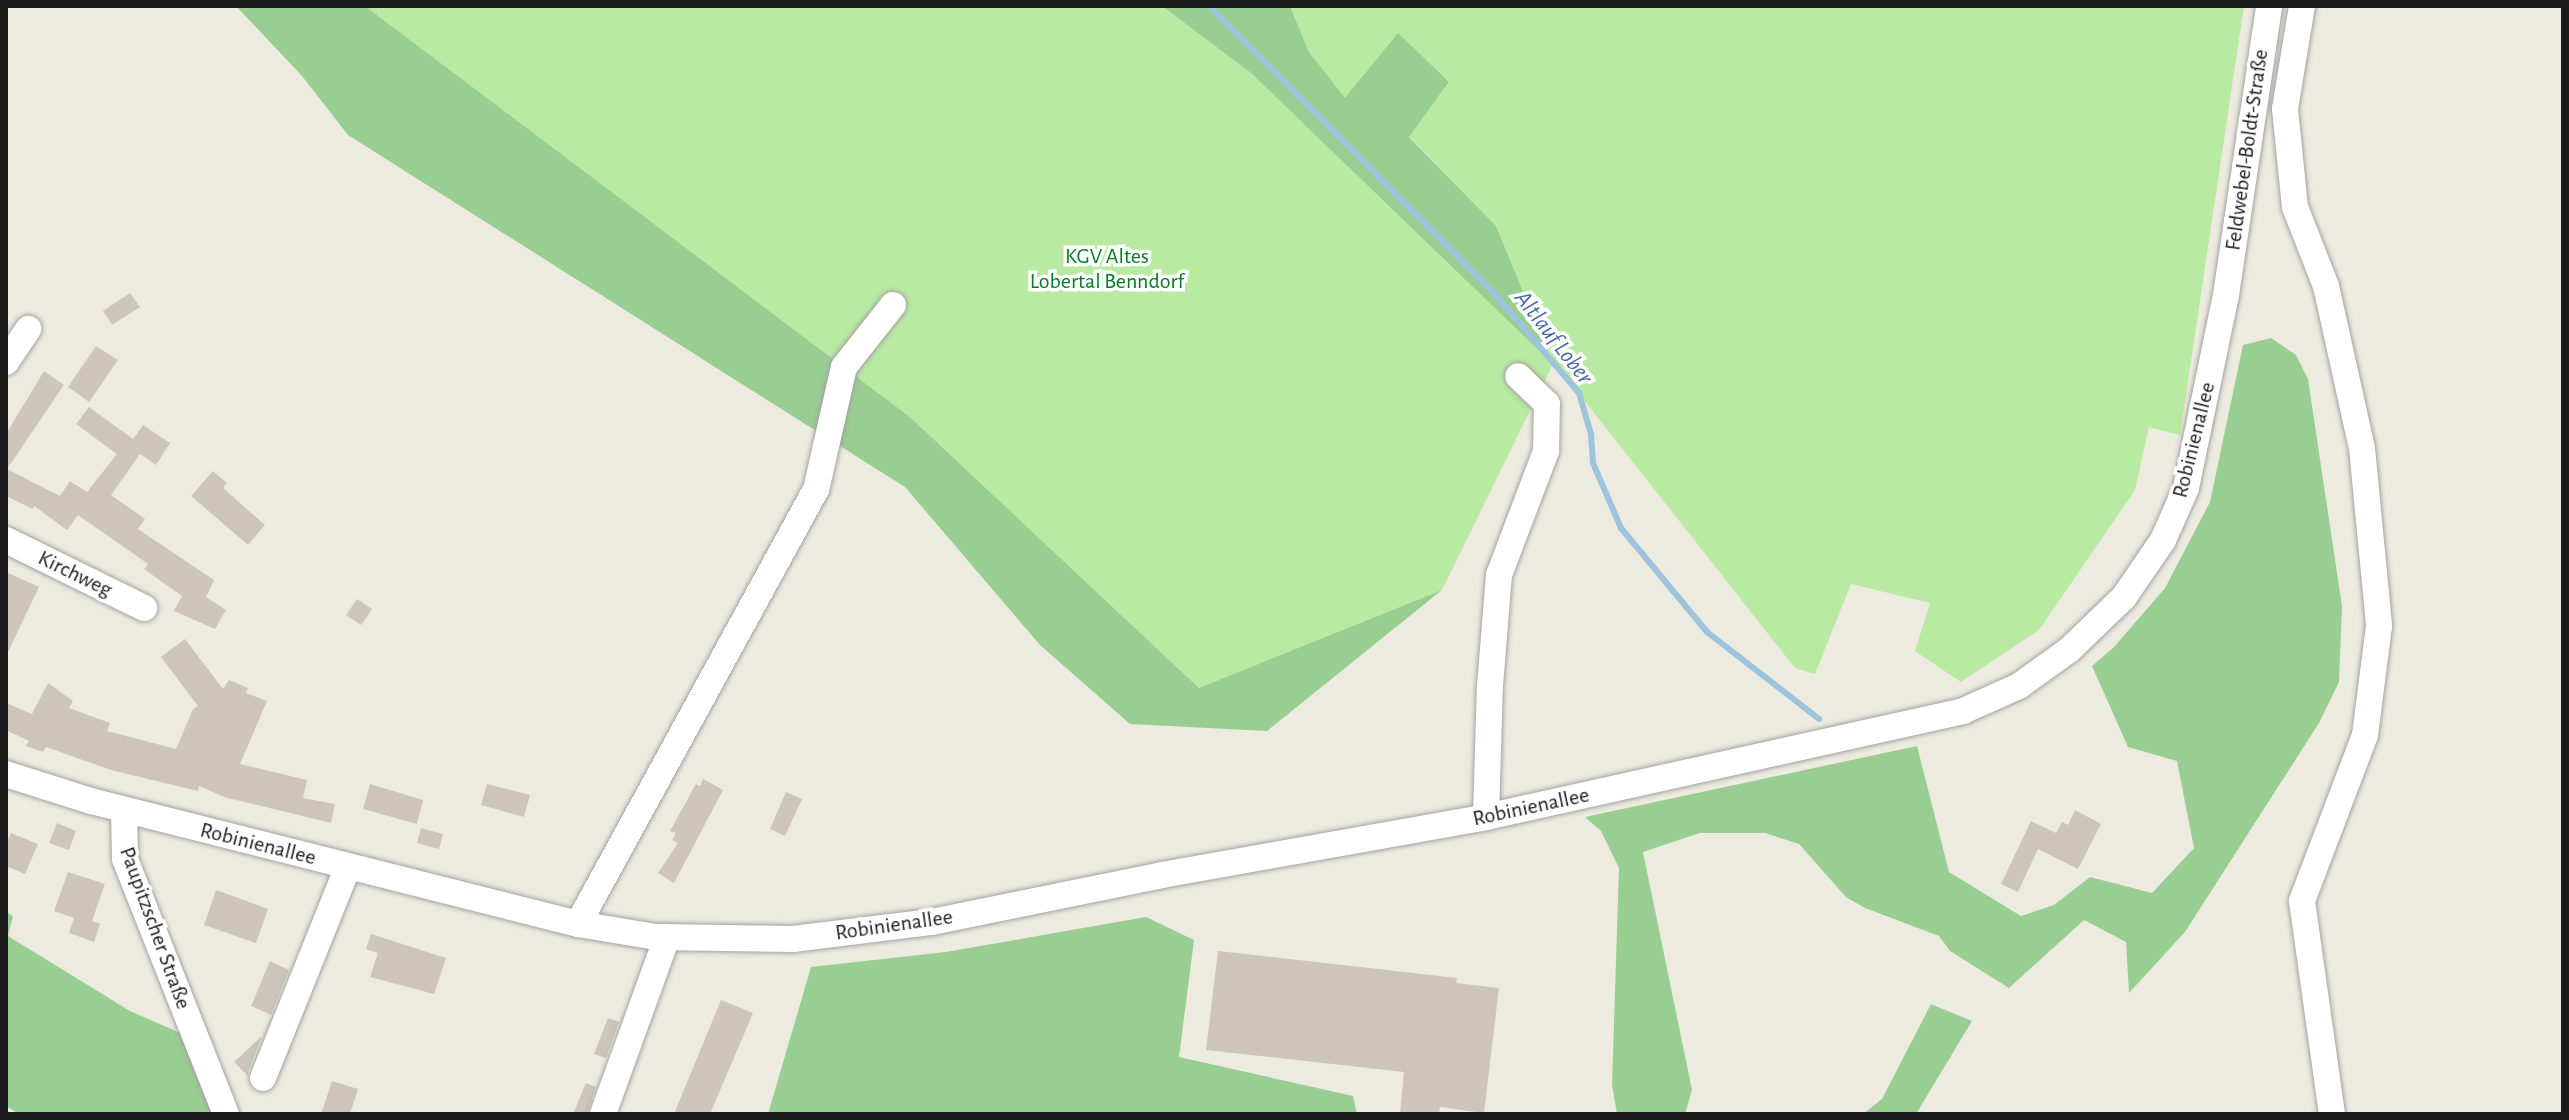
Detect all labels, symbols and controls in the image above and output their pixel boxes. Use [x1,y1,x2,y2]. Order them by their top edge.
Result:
street label: Feldwebel-Boldt-Straße [2220,48,2274,252]
park label: KGV Altes Lobertal Benndorf [1030,243,1184,294]
water label: Altlauf Lober [1507,285,1599,391]
street label: Robinienallee [2167,379,2221,501]
street label: Kirchweg [34,545,116,603]
street label: Robinienallee [1470,782,1592,832]
street label: Robinienallee [197,817,319,871]
street label: Paupitzscher Straße [113,843,197,1013]
street label: Robinienallee [834,904,954,946]

